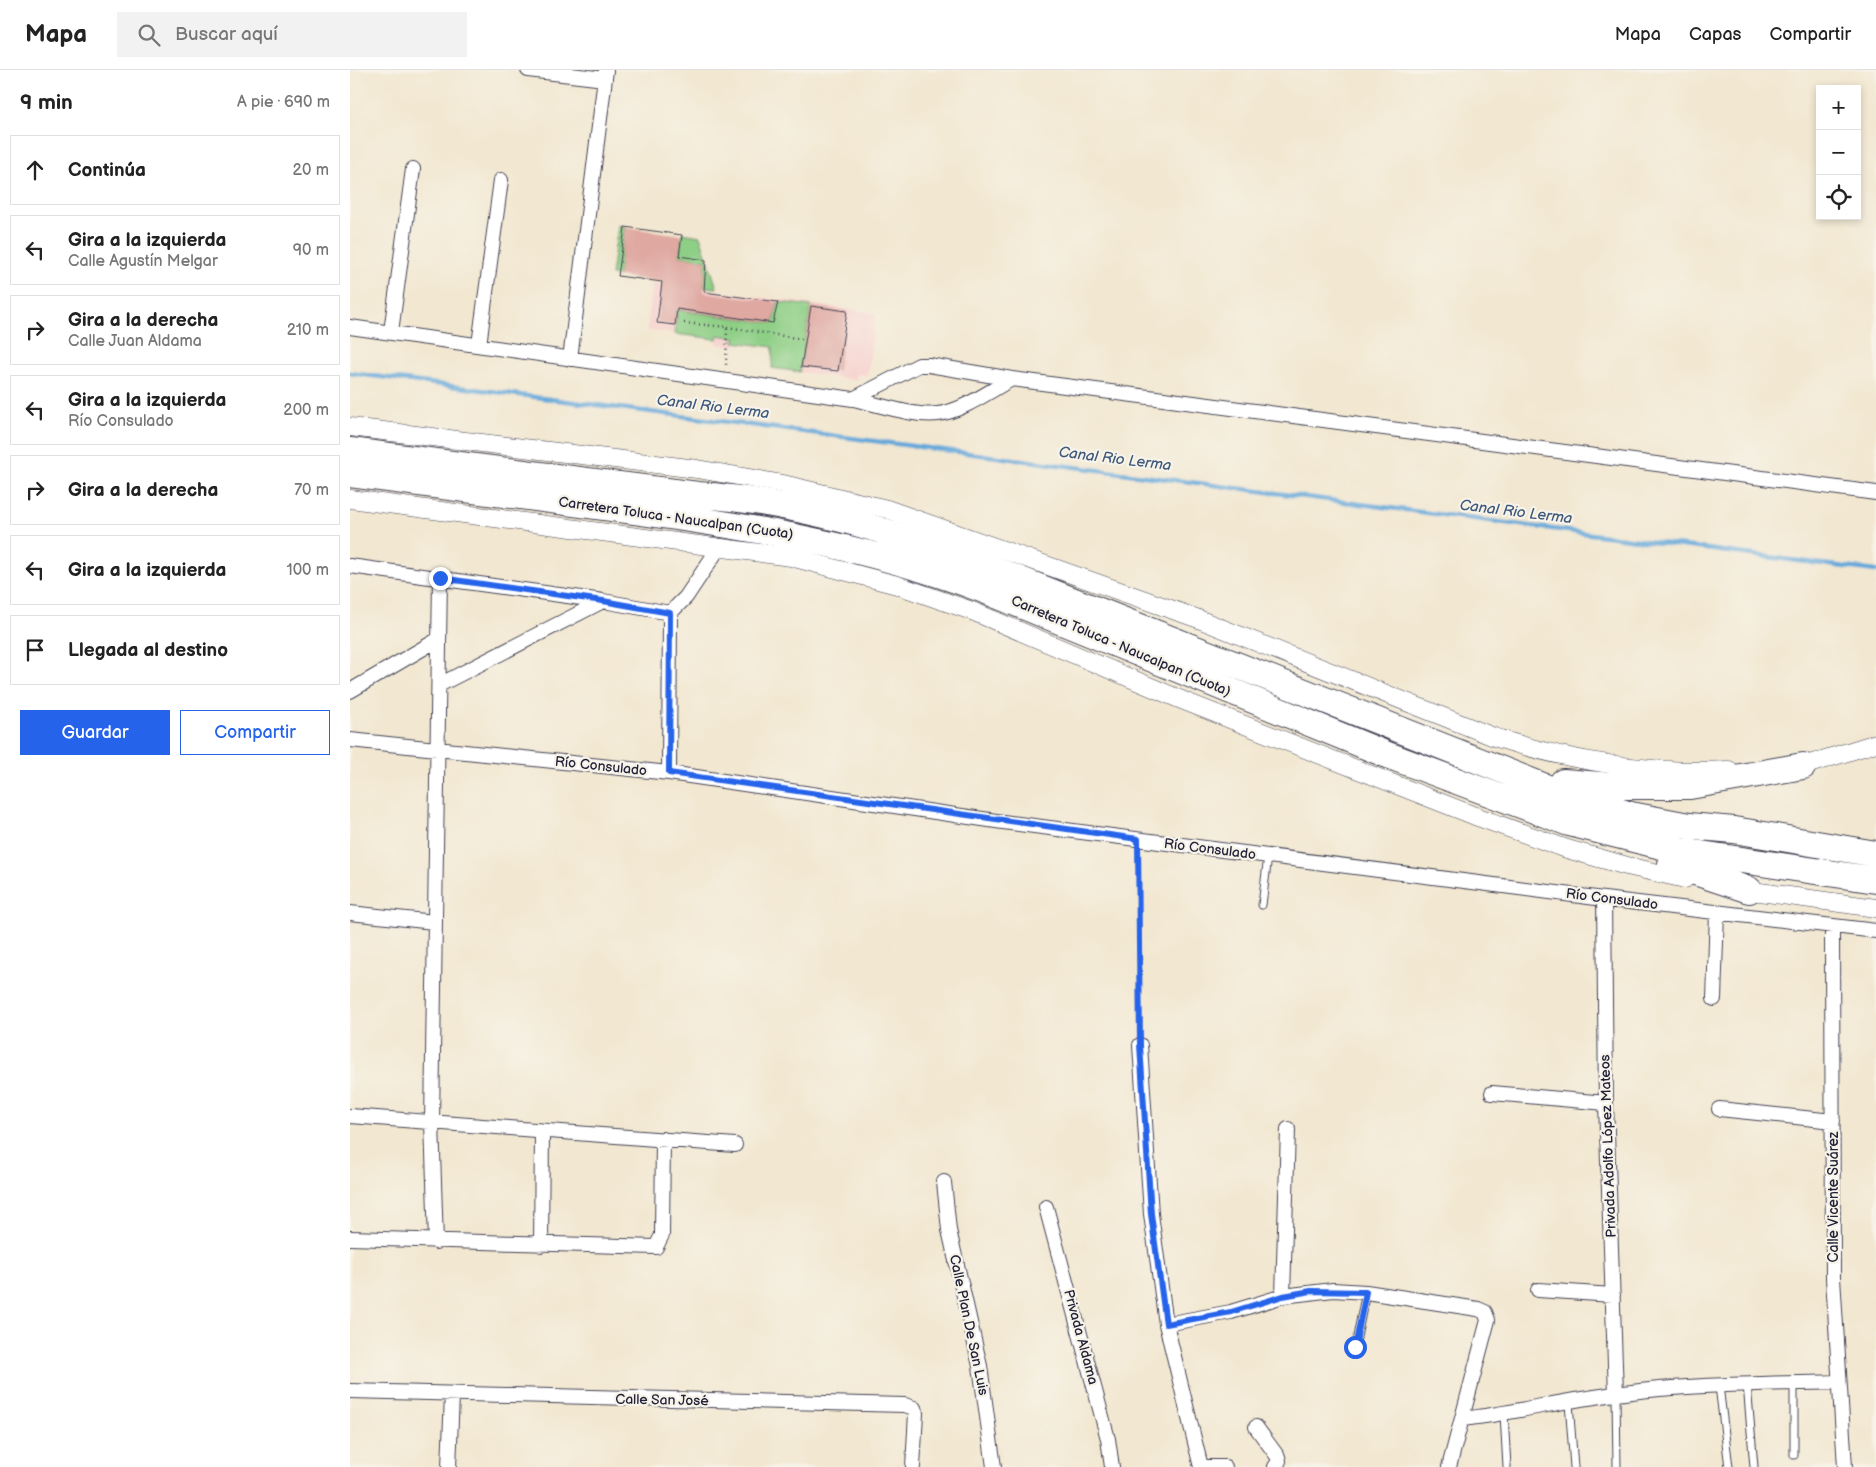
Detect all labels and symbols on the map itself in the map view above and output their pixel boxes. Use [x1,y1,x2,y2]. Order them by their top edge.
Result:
water label: Canal Rio Lerma [656,391,770,423]
water label: Canal Rio Lerma [1058,443,1172,475]
street label: Carretera Toluca - Naucalpan (Cuota) [557,493,795,543]
water label: Canal Rio Lerma [1459,496,1573,528]
route end [429,567,452,590]
street label: Carretera Toluca - Naucalpan (Cuota) [1009,592,1233,700]
street label: Río Consulado [554,753,648,779]
street label: Río Consulado [1163,835,1257,863]
street label: Río Consulado [1565,885,1659,913]
street label: Privada Adolfo López Mateos [1596,1054,1620,1238]
street label: Calle Vicente Suárez [1825,1131,1842,1262]
street label: Calle Plan De San Luis [946,1253,992,1397]
street label: Privada Aldama [1060,1288,1102,1387]
route start [1344,1336,1367,1359]
street label: Calle San José [615,1391,709,1409]

